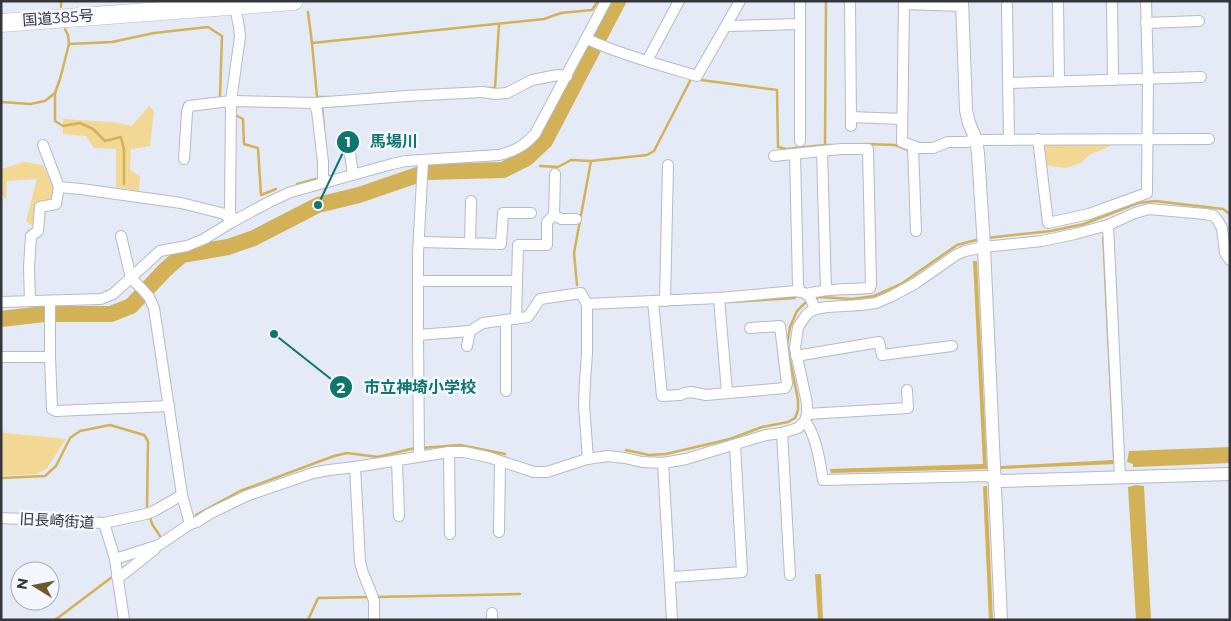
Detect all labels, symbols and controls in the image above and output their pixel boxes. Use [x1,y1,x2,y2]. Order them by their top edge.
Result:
street label: 国道385号 [22,6,94,29]
callout: 馬場川 [335,126,428,157]
text: 1 [345,132,351,151]
text: 馬場川 [370,132,418,151]
callout: 市立神埼小学校 [329,372,486,403]
text: 2 [337,378,346,397]
text: 市立神埼小学校 [364,378,476,397]
street label: 旧長崎街道 [19,509,95,532]
north arrow [10,561,60,611]
text: N [12,577,32,591]

